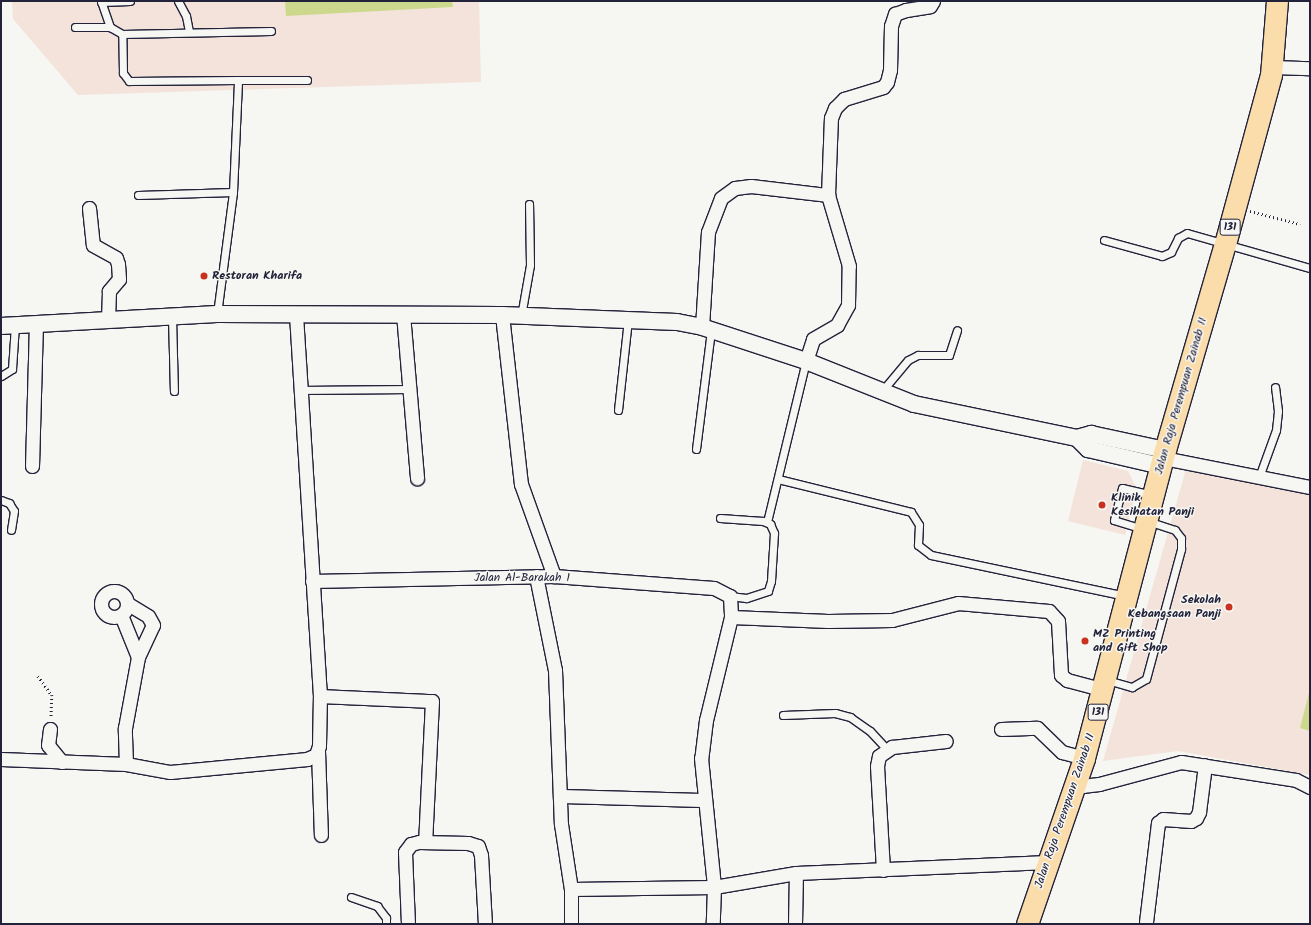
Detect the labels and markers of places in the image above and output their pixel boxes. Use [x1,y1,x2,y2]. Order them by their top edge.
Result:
place label: Restoran Kharifa [212,269,302,283]
marker: Restoran Kharifa [199,271,209,281]
place label: Klinik Kesihatan Panji [1111,491,1194,519]
marker: Klinik Kesihatan Panji [1096,499,1108,511]
place label: Sekolah Kebangsaan Panji [1128,593,1221,621]
marker: Sekolah Kebangsaan Panji [1224,602,1234,612]
place label: MZ Printing and Gift Shop [1093,627,1168,655]
marker: MZ Printing and Gift Shop [1080,636,1090,646]

